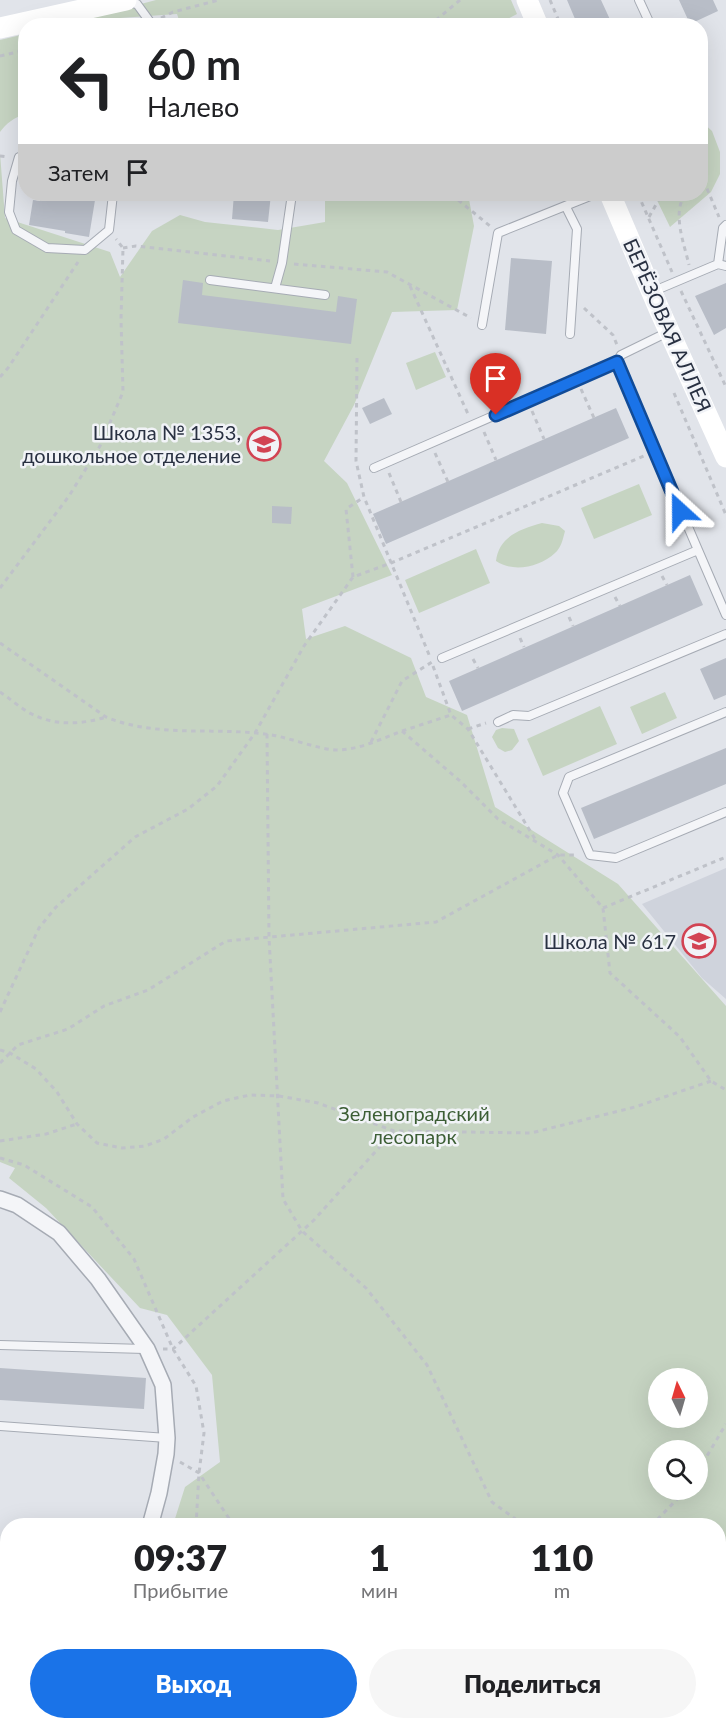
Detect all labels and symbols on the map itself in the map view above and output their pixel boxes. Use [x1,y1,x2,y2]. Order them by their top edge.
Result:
street label: БЕРЁЗОВАЯ АЛЛЕЯ [619,235,717,415]
pin [470,353,521,415]
place label: Школа № 1353, дошкольное отделение [22,420,241,467]
school or university icon: Школа № 1353, дошкольное отделение [246,426,282,462]
position arrow [648,479,712,543]
school or university icon: Школа № 617 [681,923,717,959]
place label: Школа № 617 [544,929,676,953]
park label: Зеленоградский лесопарк [338,1101,490,1148]
north arrow [648,1368,708,1428]

